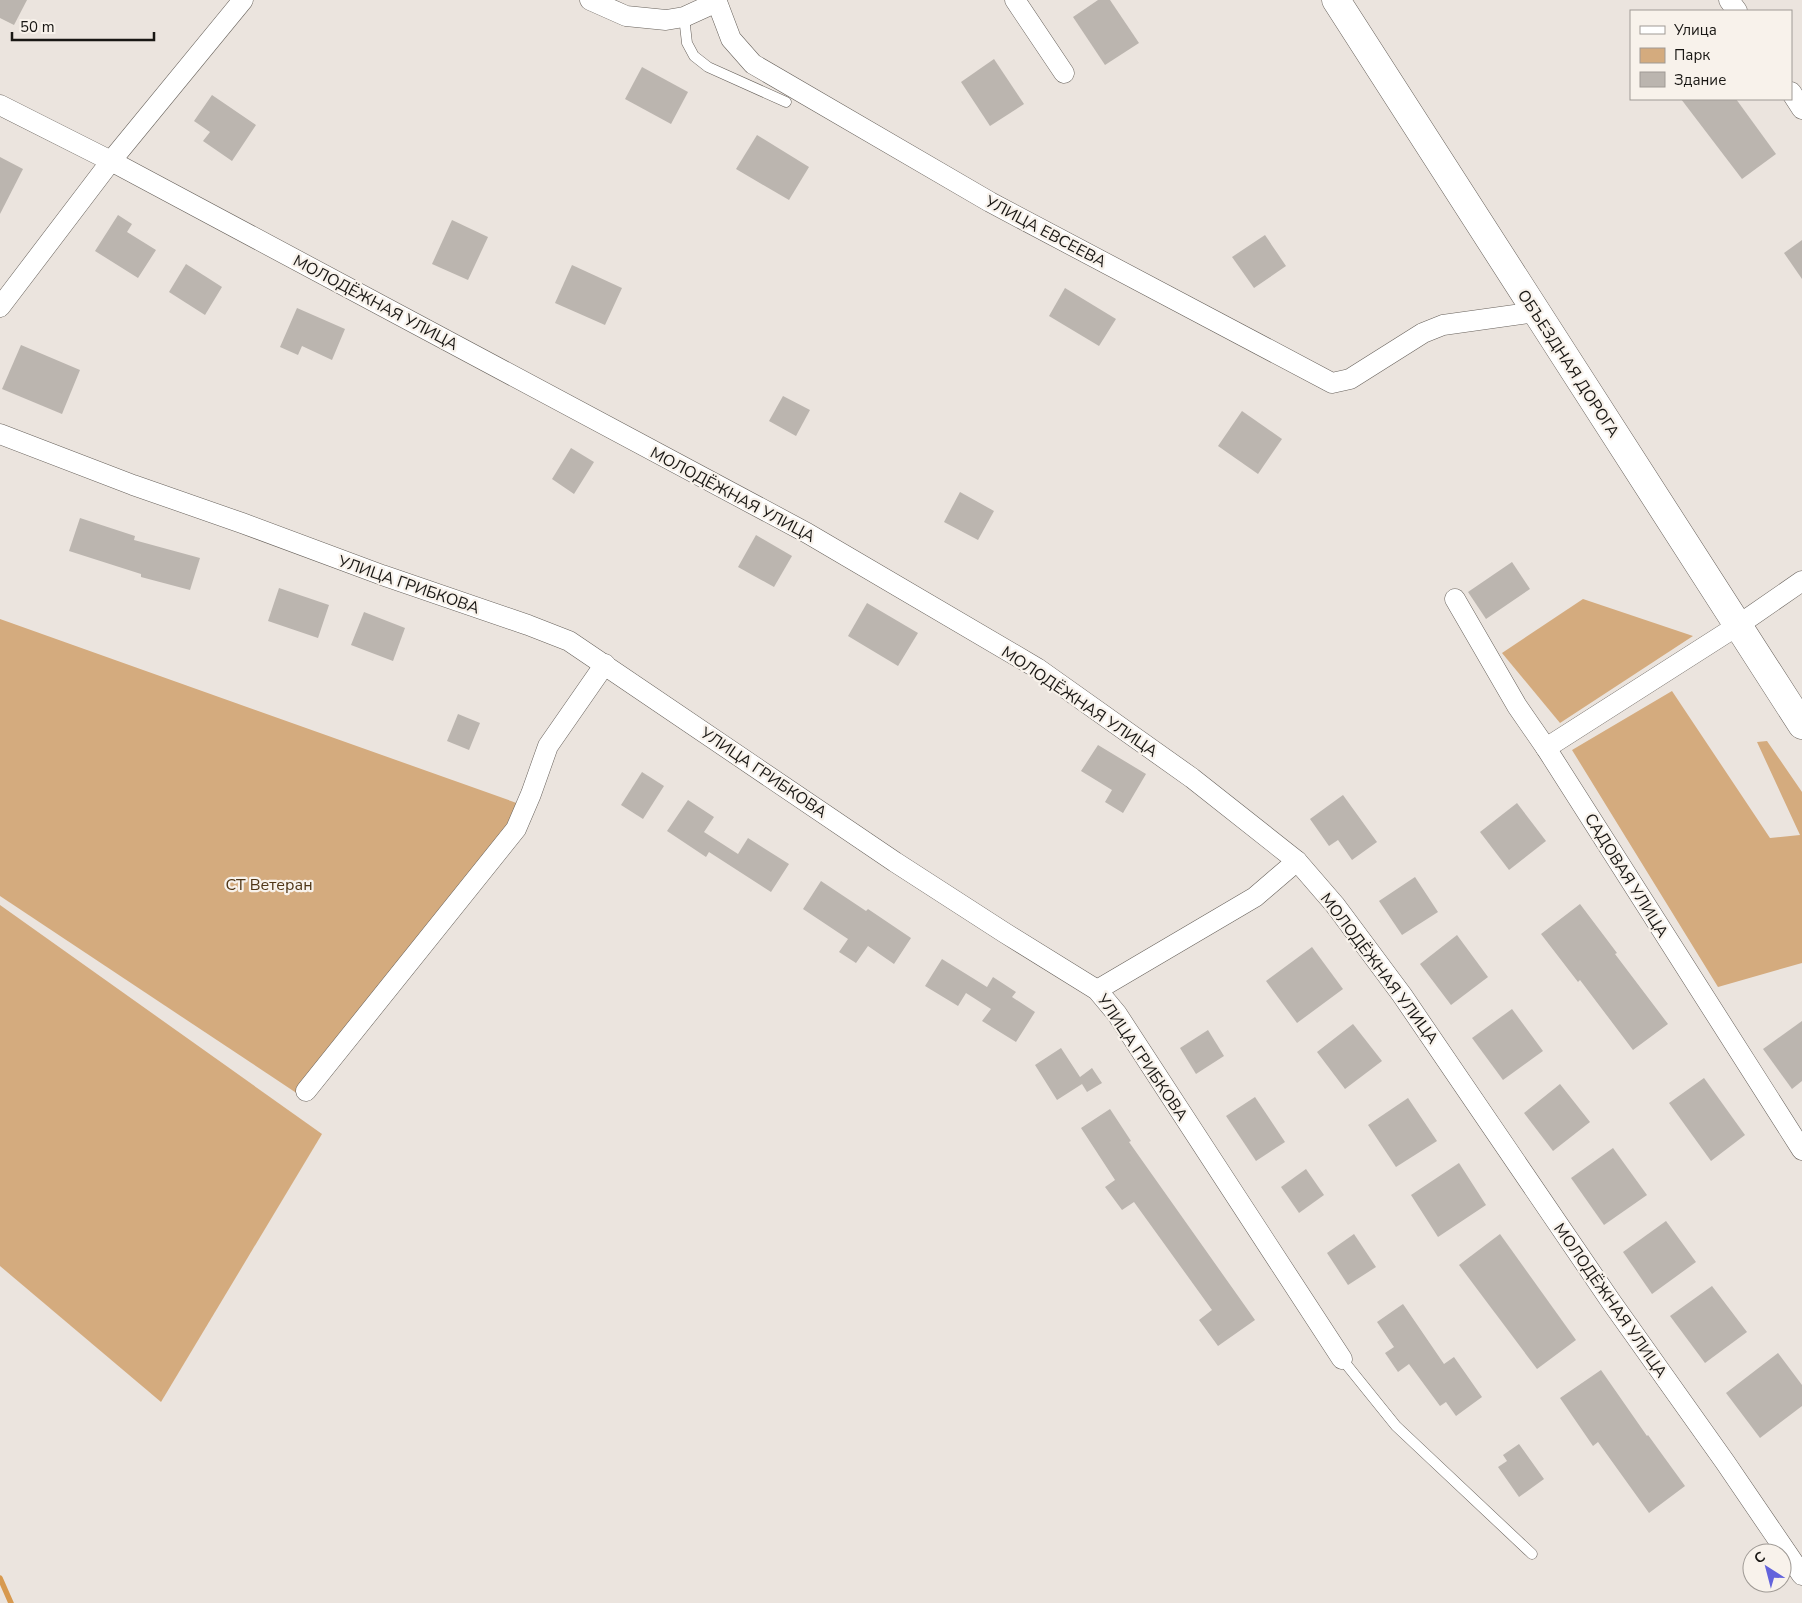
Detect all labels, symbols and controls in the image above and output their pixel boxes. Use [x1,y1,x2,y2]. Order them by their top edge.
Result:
scale bar [12,10,155,42]
legend [1630,10,1792,100]
text: 50 m [20,17,55,37]
text: Улица [1673,20,1717,40]
text: Парк [1674,45,1710,65]
text: Здание [1674,70,1726,90]
street label: УЛИЦА ЕВСЕЕВА [980,190,1110,273]
street label: МОЛОДЁЖНАЯ УЛИЦА [289,250,462,356]
street label: ОБЪЕЗДНАЯ ДОРОГА [1512,285,1624,442]
street label: МОЛОДЁЖНАЯ УЛИЦА [646,442,819,548]
street label: УЛИЦА ГРИБКОВА [334,550,483,620]
street label: МОЛОДЁЖНАЯ УЛИЦА [997,641,1162,763]
street label: УЛИЦА ГРИБКОВА [695,722,831,824]
street label: САДОВАЯ УЛИЦА [1579,809,1673,942]
park label: СТ Ветеран [225,874,313,896]
street label: МОЛОДЁЖНАЯ УЛИЦА [1315,889,1444,1049]
street label: УЛИЦА ГРИБКОВА [1091,989,1193,1125]
street label: МОЛОДЁЖНАЯ УЛИЦА [1548,1219,1672,1383]
north arrow [1742,1543,1792,1593]
text: С [1750,1547,1769,1568]

